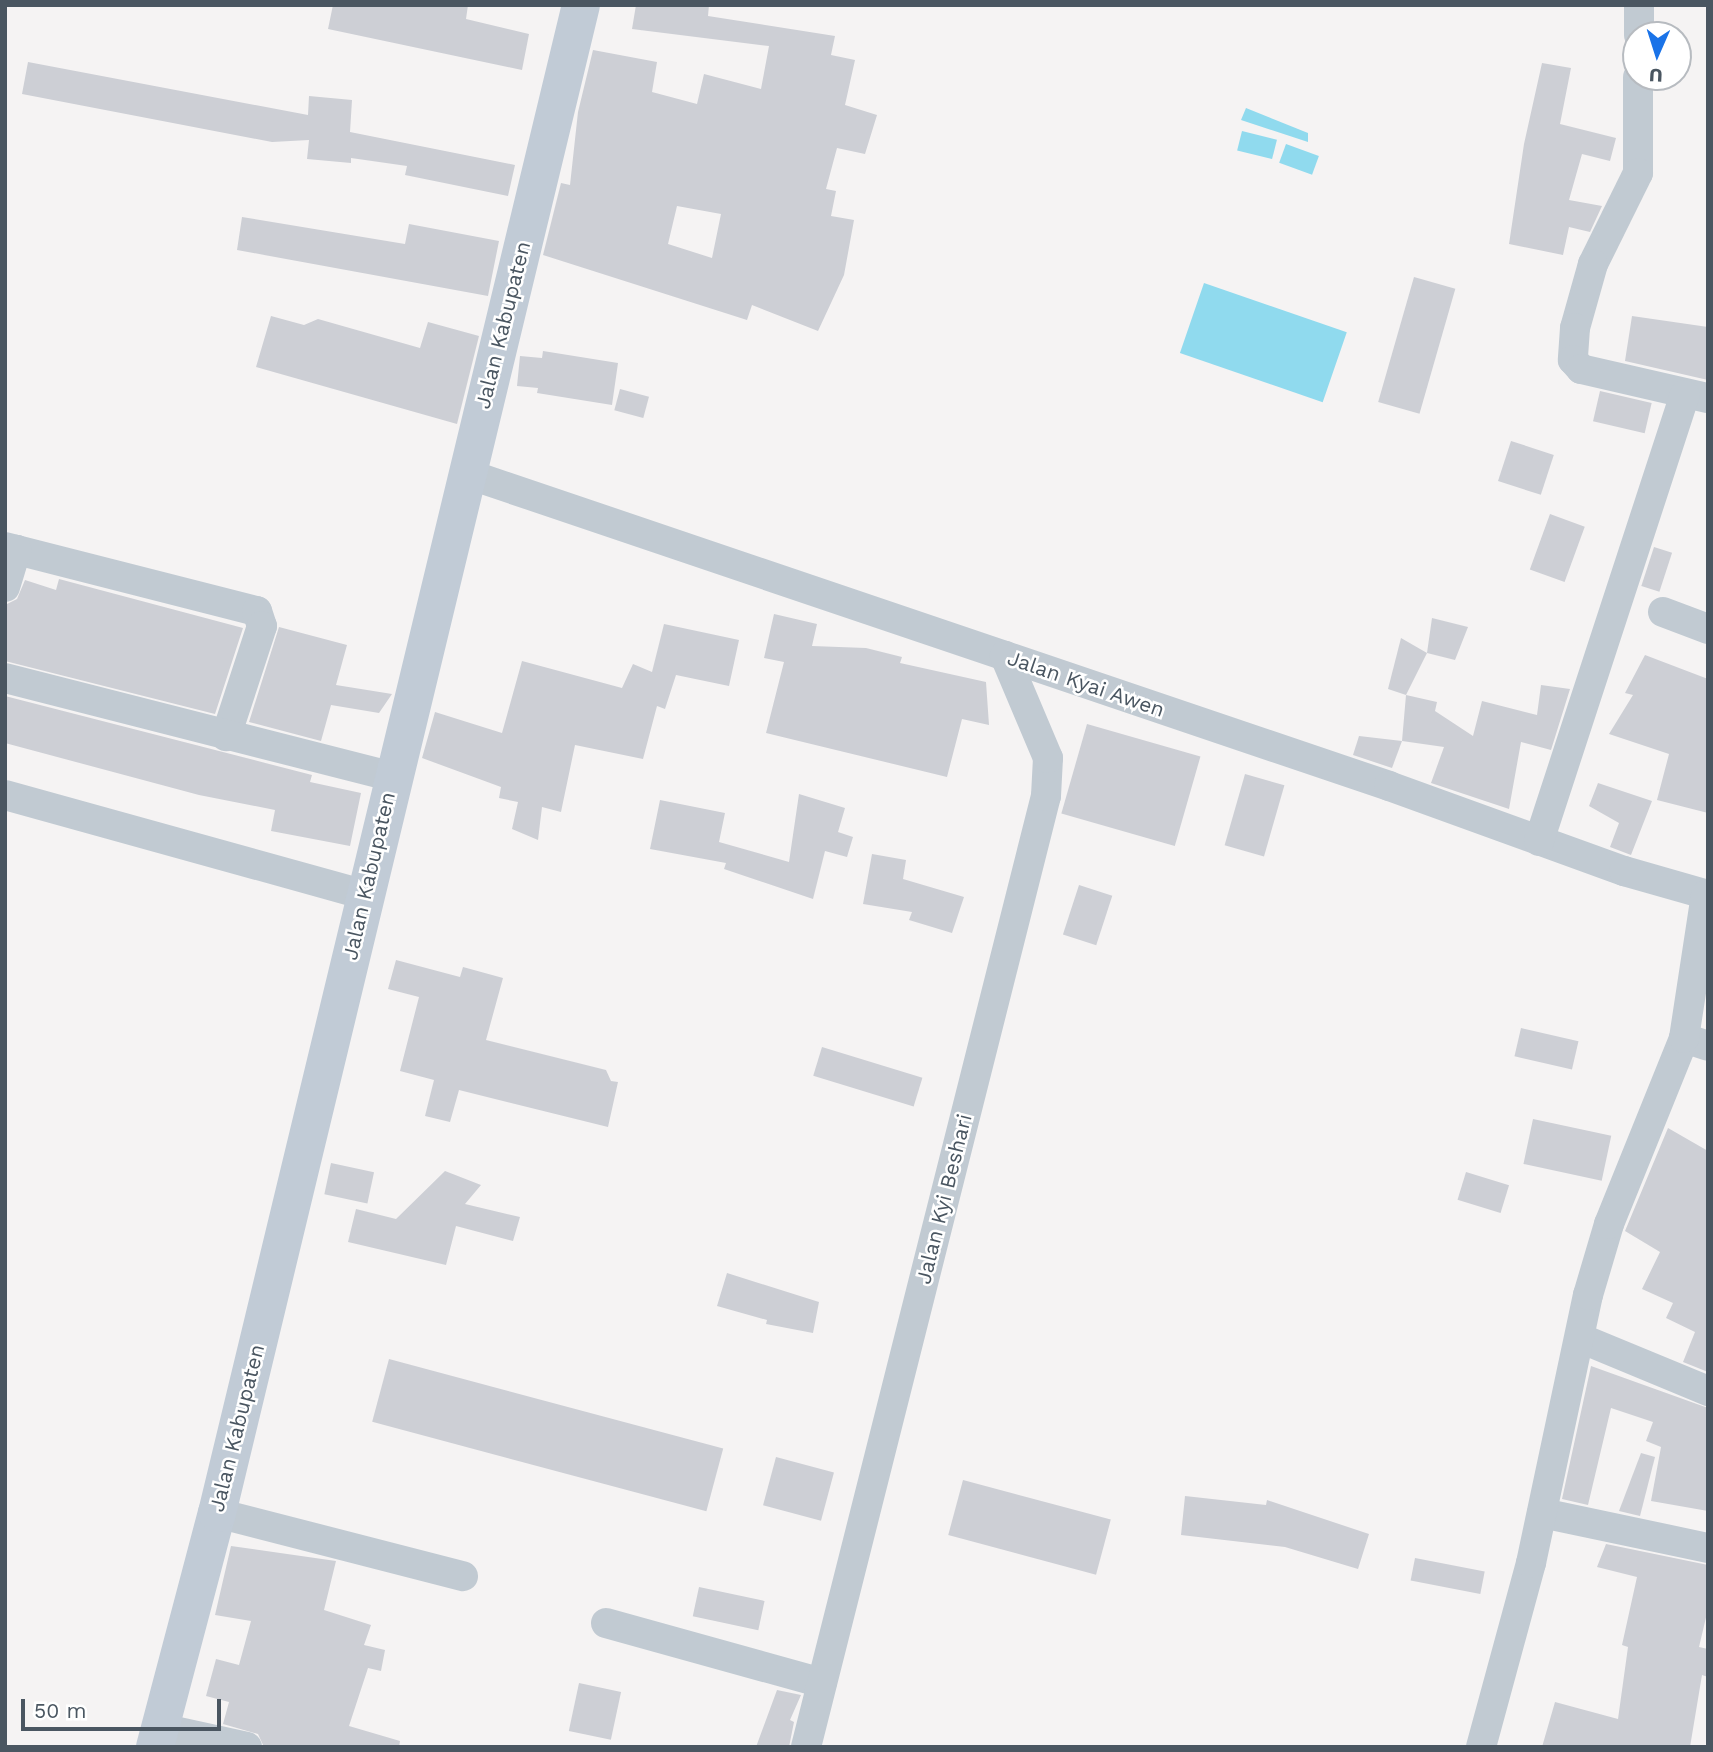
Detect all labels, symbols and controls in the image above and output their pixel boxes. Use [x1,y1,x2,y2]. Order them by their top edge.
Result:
north arrow [1622,21,1692,91]
text: U [1649,64,1663,87]
street label: Jalan Kabupaten [470,239,536,411]
street label: Jalan Kyai Awen [1004,645,1168,723]
street label: Jalan Kabupaten [337,789,401,963]
street label: Jalan Kyi Beshari [911,1111,977,1287]
street label: Jalan Kabupaten [204,1342,270,1514]
scale bar [24,1686,224,1730]
text: 50 m [34,1698,86,1723]

